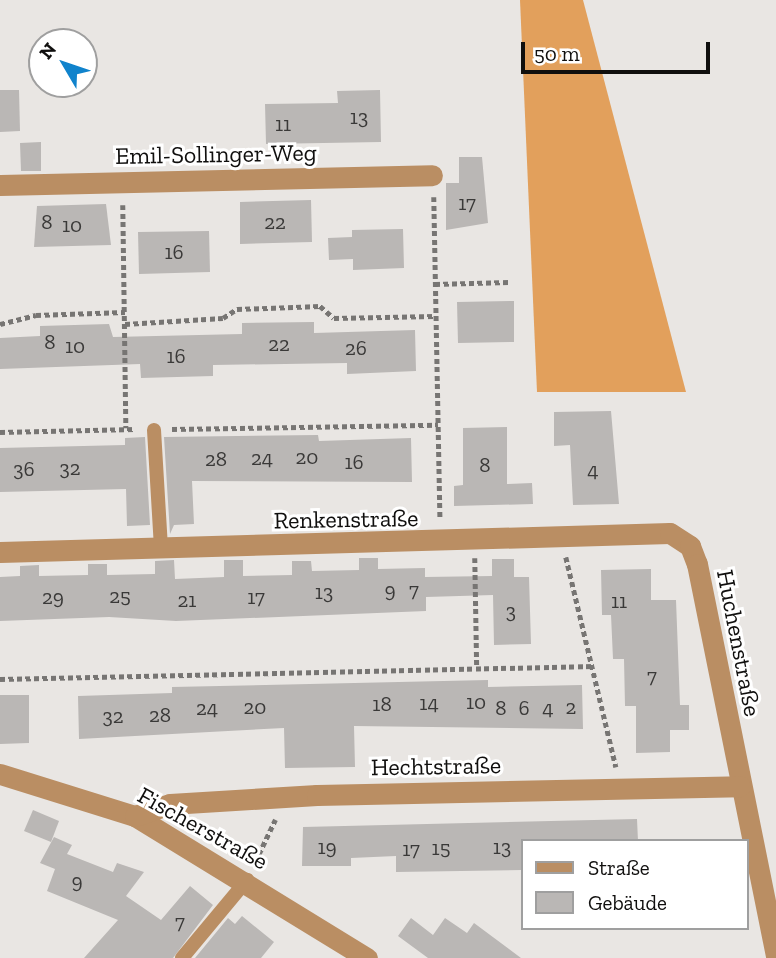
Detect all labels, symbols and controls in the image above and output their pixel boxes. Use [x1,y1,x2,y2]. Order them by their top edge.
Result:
north arrow [28,28,98,98]
scale bar [524,28,713,72]
text: N [34,38,61,64]
text: 50 m [534,41,580,66]
house number: 13 [350,104,368,130]
house number: 11 [275,111,291,137]
street label: Emil-Sollinger-Weg [115,138,317,170]
house number: 17 [458,190,476,216]
house number: 8 [41,209,53,235]
house number: 22 [264,209,286,235]
house number: 10 [62,212,82,238]
house number: 16 [164,239,184,265]
house number: 8 [44,329,56,355]
house number: 22 [268,331,290,357]
house number: 10 [65,333,85,359]
house number: 26 [345,335,367,361]
house number: 16 [166,343,186,369]
house number: 20 [296,444,318,470]
house number: 24 [251,445,273,471]
house number: 28 [205,446,227,472]
house number: 16 [344,449,364,475]
house number: 8 [479,452,491,478]
house number: 32 [59,455,81,481]
house number: 36 [13,456,35,482]
house number: 4 [587,457,599,483]
street label: Renkenstraße [273,503,419,535]
street label: Huchenstraße [711,567,767,719]
house number: 9 [384,577,396,603]
house number: 7 [409,577,419,603]
house number: 13 [315,579,333,605]
house number: 25 [109,583,131,609]
house number: 29 [42,584,64,610]
house number: 17 [247,584,265,610]
house number: 21 [178,587,196,613]
house number: 11 [611,588,627,614]
house number: 3 [506,598,516,624]
house number: 7 [647,663,657,689]
house number: 10 [466,689,486,715]
house number: 14 [419,690,439,716]
house number: 18 [372,691,392,717]
house number: 20 [244,694,266,720]
house number: 2 [566,694,576,720]
house number: 24 [196,695,218,721]
house number: 8 [495,695,507,721]
house number: 6 [518,695,530,721]
house number: 4 [542,695,554,721]
house number: 28 [149,702,171,728]
house number: 32 [102,703,124,729]
street label: Hechtstraße [371,750,501,782]
street label: Fischerstraße [133,780,273,876]
house number: 19 [317,834,337,860]
house number: 13 [493,834,511,860]
house number: 15 [432,835,450,861]
house number: 17 [402,836,420,862]
legend [520,839,748,930]
text: Straße [588,855,650,880]
house number: 9 [71,868,83,894]
text: Gebäude [588,890,667,915]
house number: 7 [175,909,185,935]

